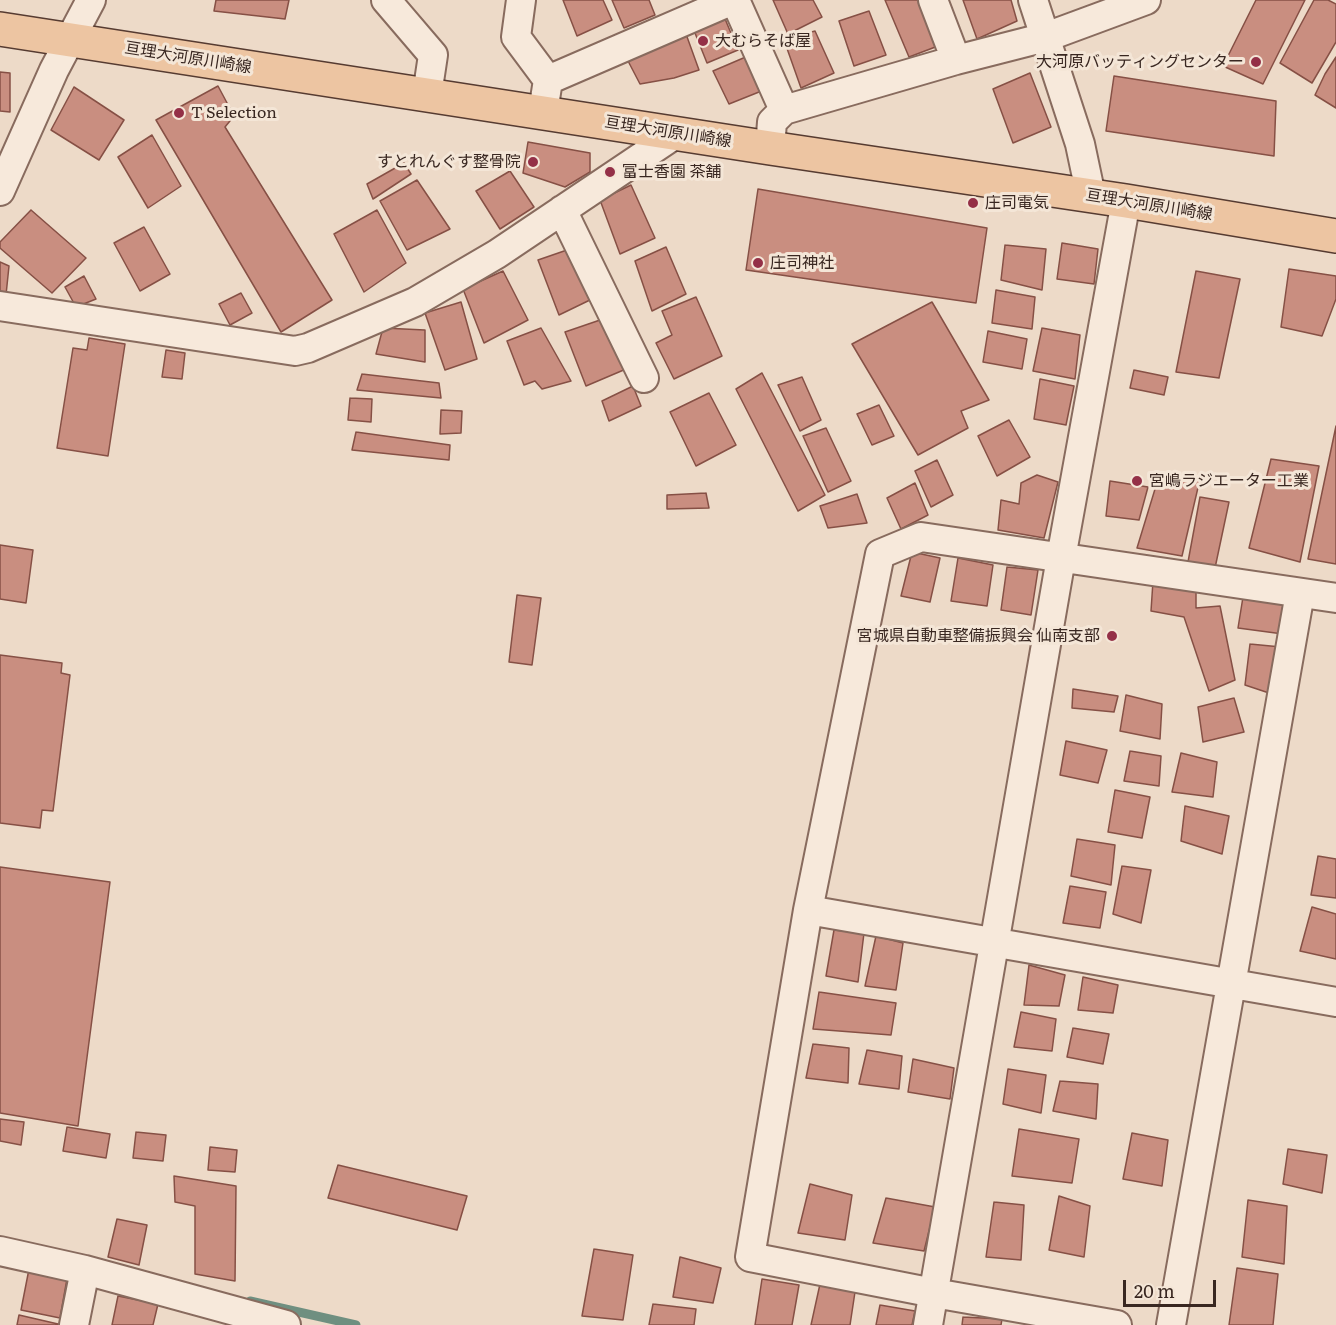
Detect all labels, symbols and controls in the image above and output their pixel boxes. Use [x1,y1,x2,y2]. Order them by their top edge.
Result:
place label: 大むらそば屋 [715,31,811,51]
marker: 大むらそば屋 [696,34,710,48]
street label: 亘理大河原川崎線 [123,39,253,77]
place label: 大河原バッティングセンター [1036,52,1244,72]
marker: 大河原バッティングセンター [1249,55,1263,69]
place label: T Selection [191,103,277,123]
marker: T Selection [172,106,186,120]
street label: 亘理大河原川崎線 [603,113,733,151]
place label: すとれんぐす整骨院 [377,152,521,172]
marker: すとれんぐす整骨院 [526,155,540,169]
place label: 富士香園 茶舗 [622,162,721,182]
marker: 富士香園 茶舗 [603,165,617,179]
street label: 亘理大河原川崎線 [1084,186,1214,224]
place label: 庄司電気 [985,193,1049,213]
marker: 庄司電気 [966,196,980,210]
place label: 庄司神社 [770,253,834,273]
marker: 庄司神社 [751,256,765,270]
place label: 宮嶋ラジエーター工業 [1149,471,1309,491]
marker: 宮嶋ラジエーター工業 [1130,474,1144,488]
place label: 宮城県自動車整備振興会 仙南支部 [857,626,1100,646]
marker: 宮城県自動車整備振興会 仙南支部 [1105,629,1119,643]
scale bar [1126,1268,1219,1306]
text: 20 m [1134,1277,1175,1304]

